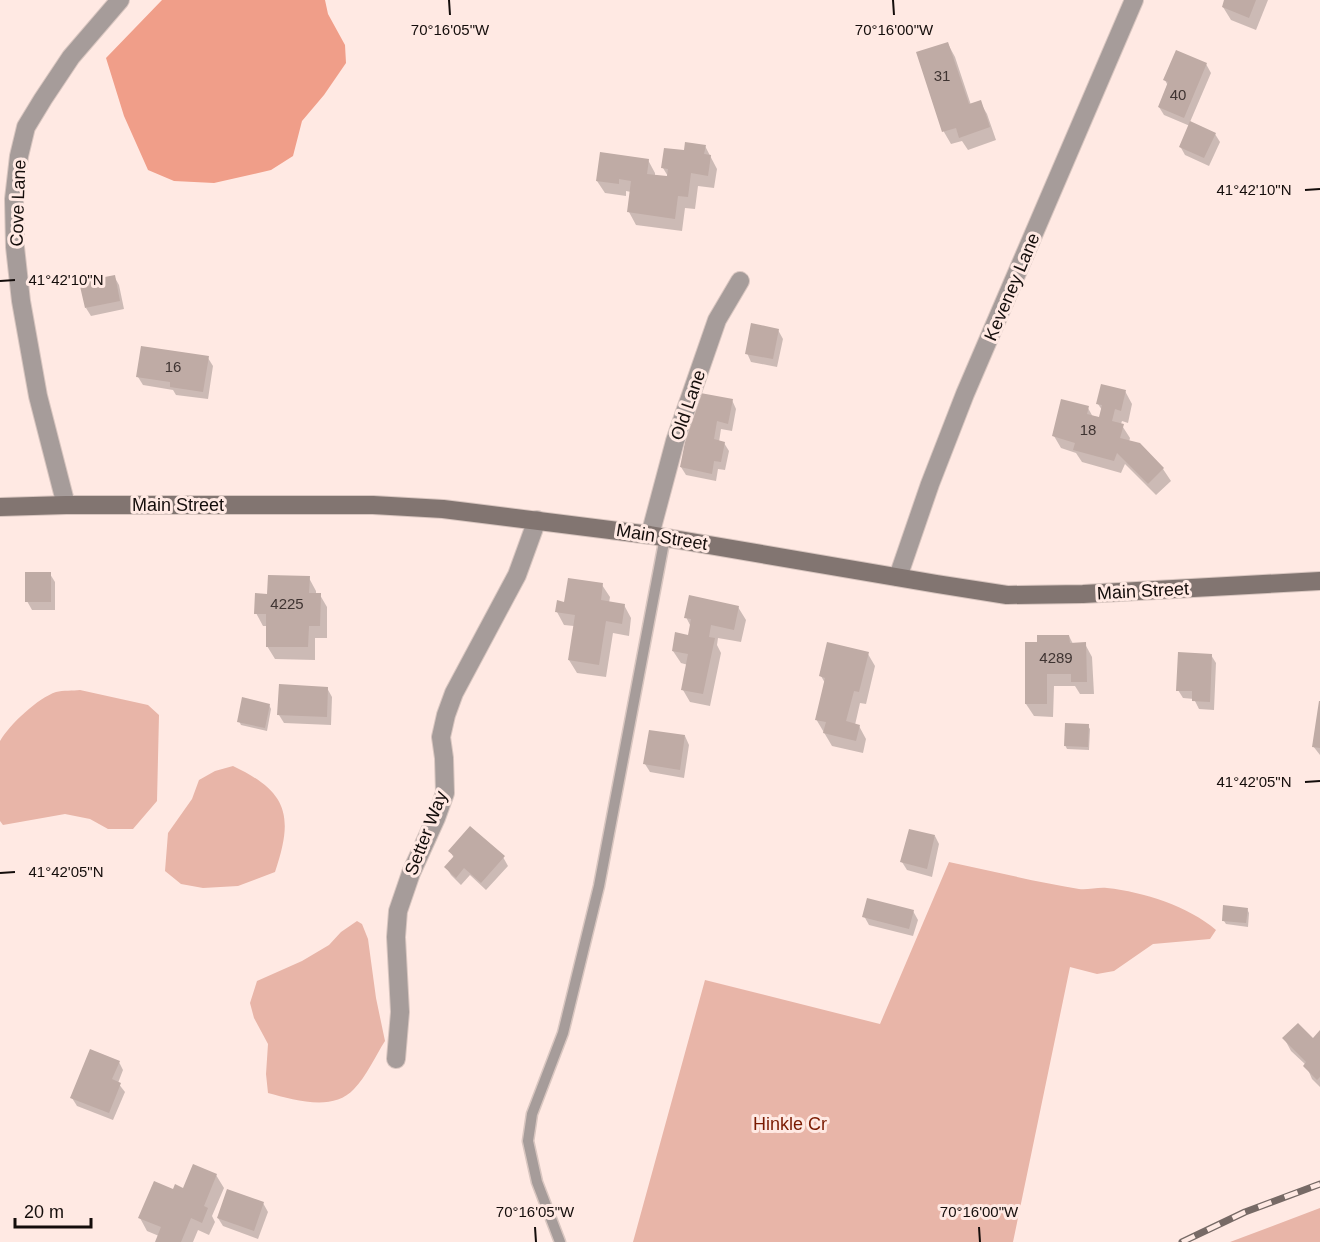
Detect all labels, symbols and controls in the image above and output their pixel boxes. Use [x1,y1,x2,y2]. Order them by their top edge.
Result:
text: 70°16'05"W [411,21,490,38]
text: 70°16'00"W [855,21,934,38]
house number: 31 [934,67,950,84]
house number: 40 [1170,86,1186,103]
street label: Cove Lane [6,159,30,247]
text: 41°42'10"N [1216,181,1292,198]
street label: Keveney Lane [980,230,1044,344]
text: 41°42'10"N [28,271,104,288]
house number: 16 [165,358,181,375]
street label: Old Lane [667,367,709,443]
house number: 18 [1080,421,1096,438]
street label: Main Street [132,495,224,515]
street label: Main Street [615,520,709,554]
street label: Main Street [1097,579,1189,603]
house number: 4225 [270,595,304,612]
house number: 4289 [1039,649,1073,666]
text: 41°42'05"N [1216,773,1292,790]
street label: Setter Way [401,788,451,878]
text: 41°42'05"N [28,863,104,880]
park label: Hinkle Cr [753,1114,827,1134]
scale bar [15,1191,92,1229]
text: 20 m [24,1202,64,1222]
text: 70°16'05"W [496,1203,575,1220]
text: 70°16'00"W [940,1203,1019,1220]

